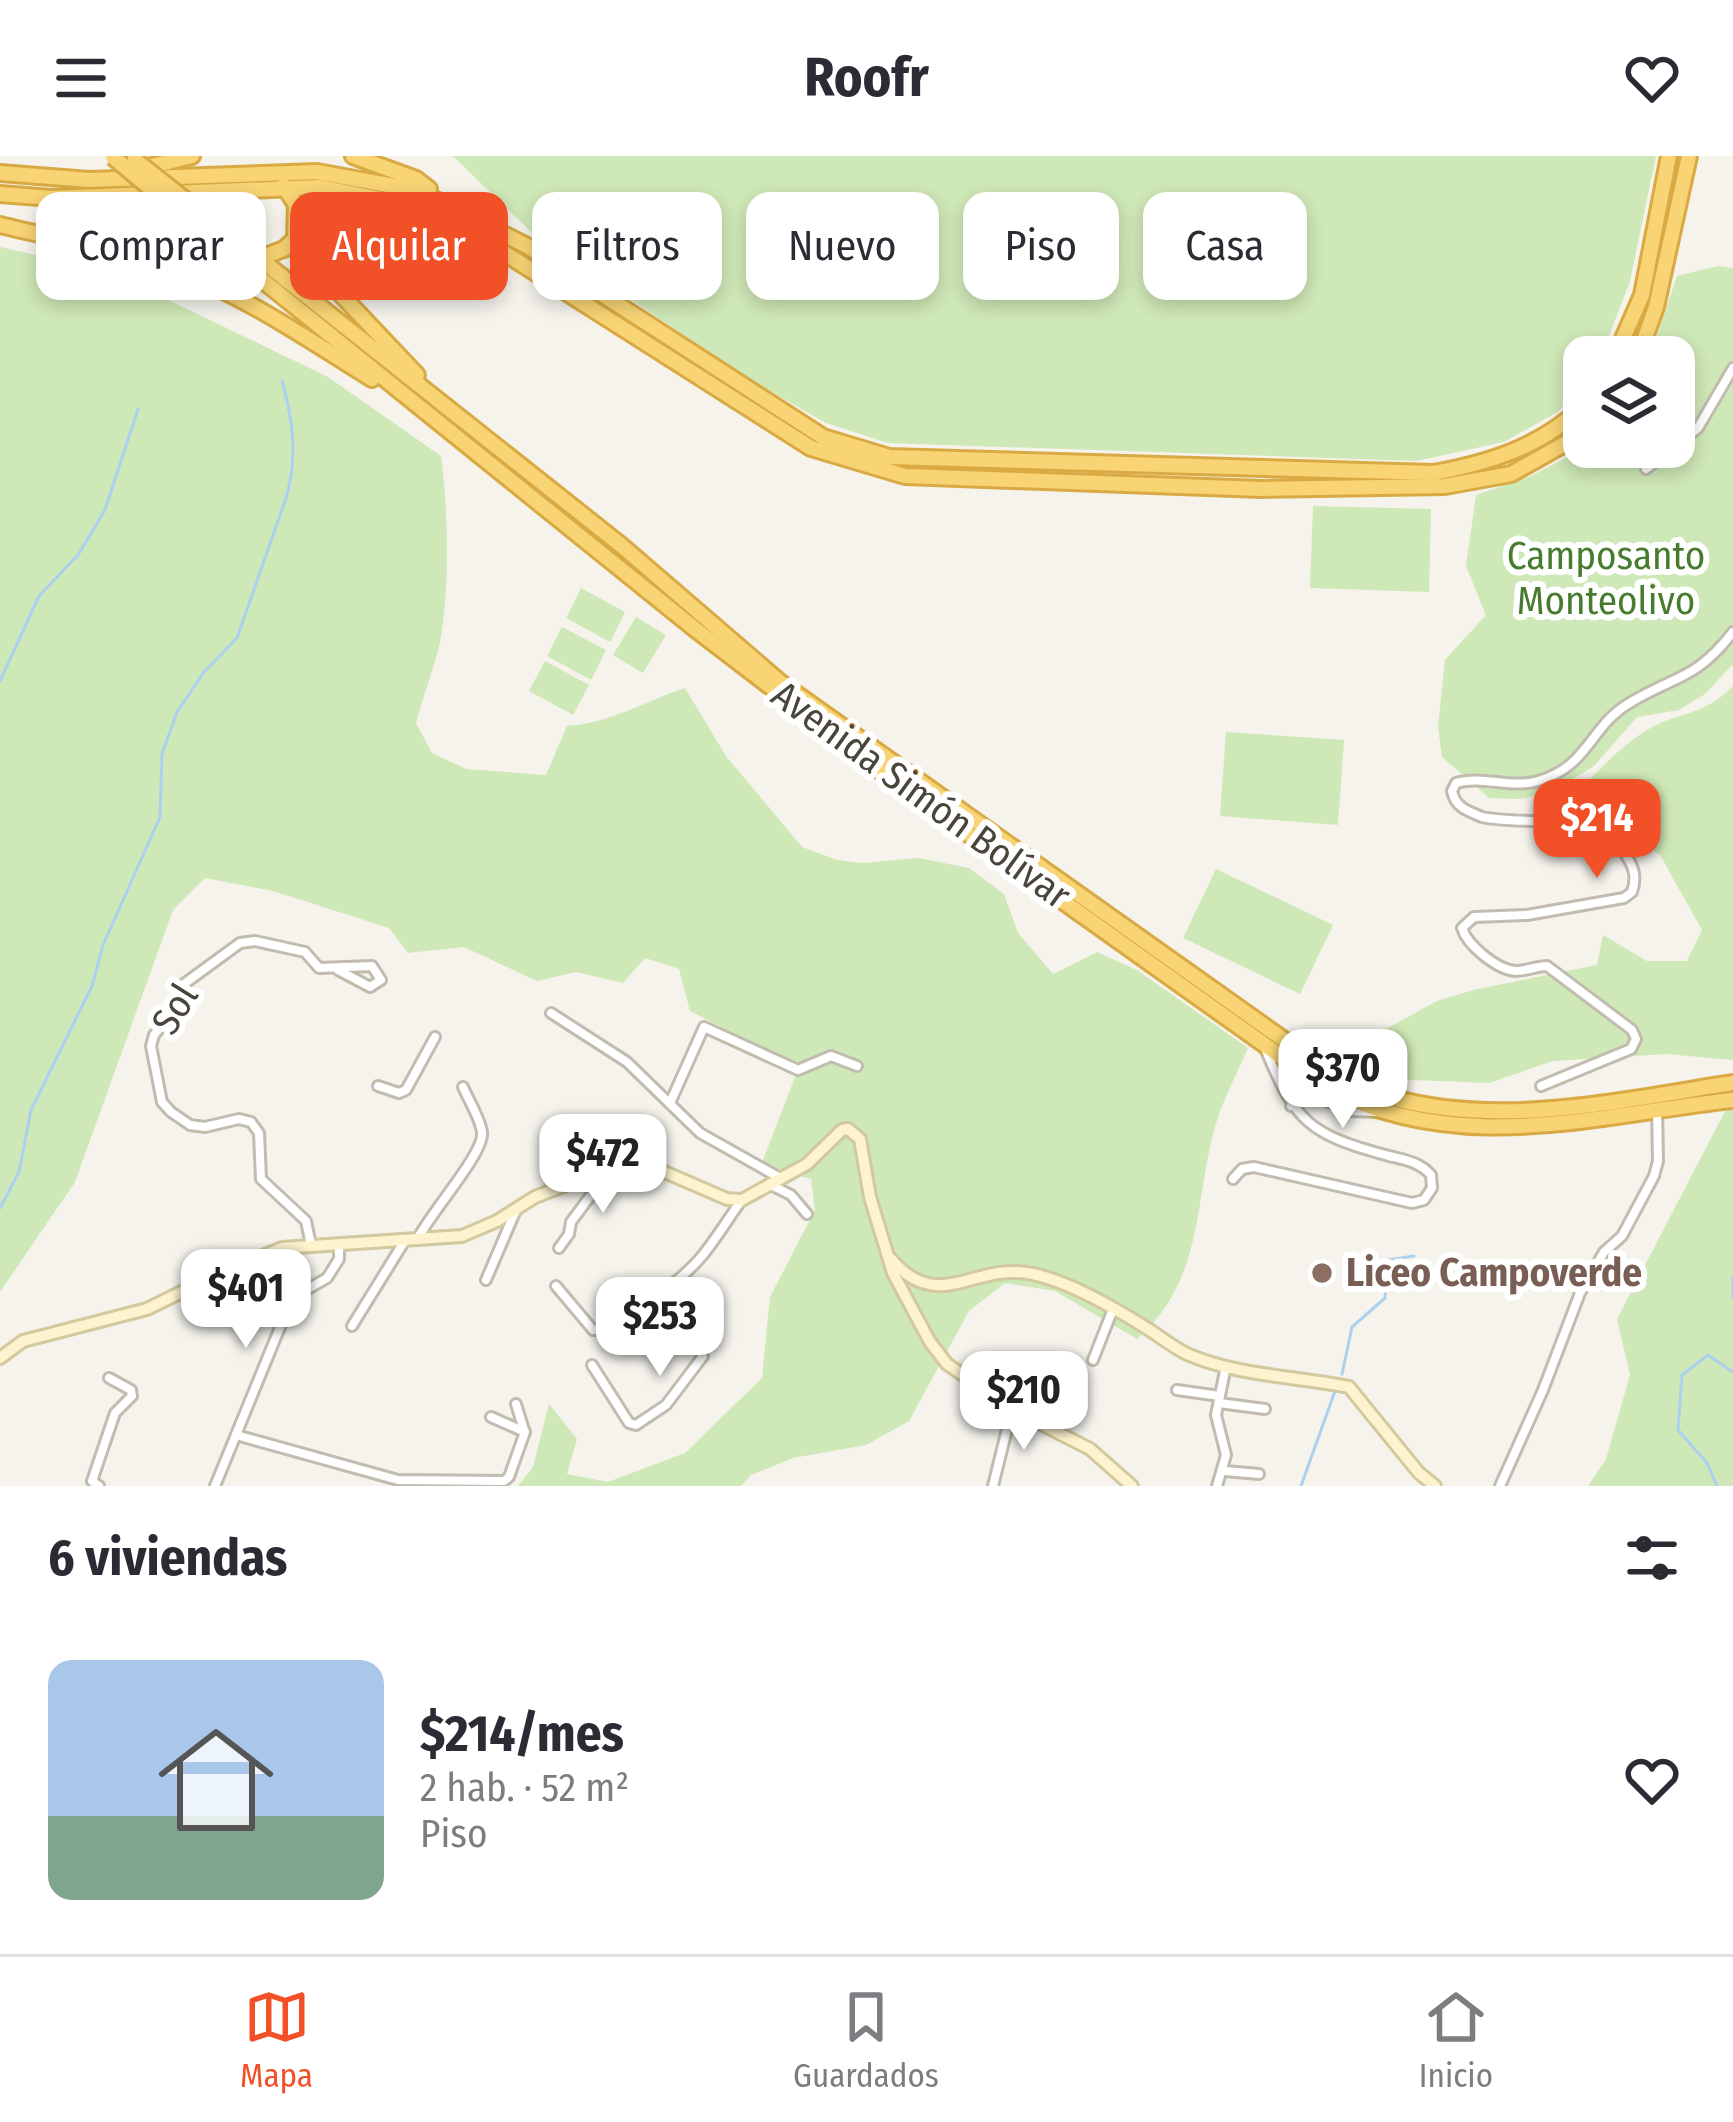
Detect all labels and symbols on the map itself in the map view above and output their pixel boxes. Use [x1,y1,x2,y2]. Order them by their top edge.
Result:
park label: Camposanto Monteolivo [1507,533,1705,624]
street label: Avenida Simón Bolívar [763,671,1079,919]
pin: $214 [1526,779,1668,881]
street label: Sol [142,976,208,1042]
pin: $370 [1272,1029,1414,1131]
pin: $472 [532,1114,674,1216]
pin: $401 [175,1249,317,1351]
place label: Liceo Campoverde [1346,1250,1642,1296]
marker: Liceo Campoverde [1309,1260,1335,1286]
pin: $253 [589,1277,731,1379]
pin: $210 [953,1351,1095,1453]

